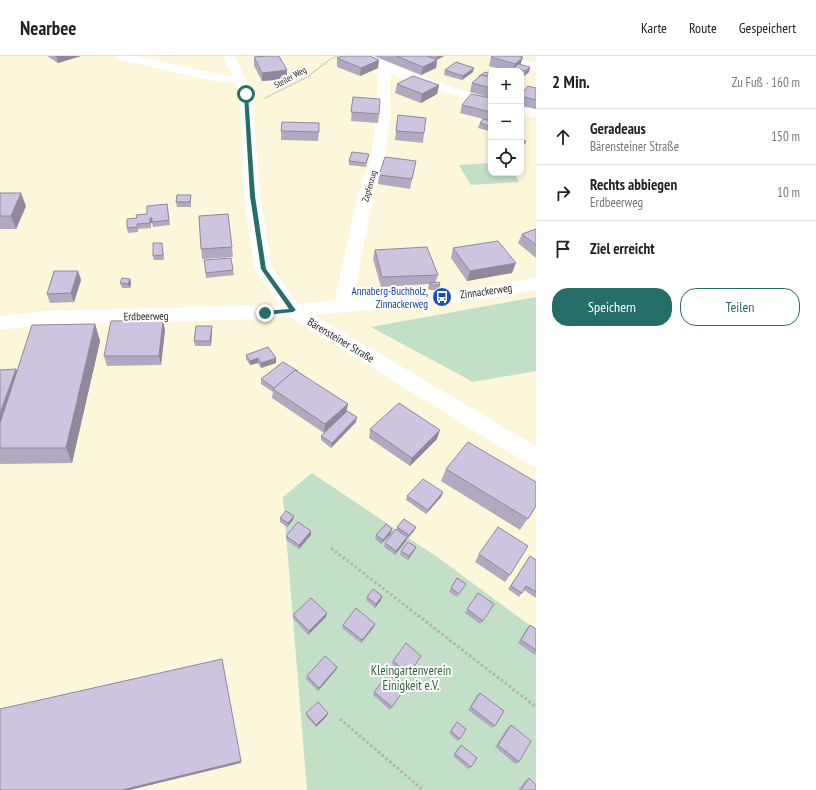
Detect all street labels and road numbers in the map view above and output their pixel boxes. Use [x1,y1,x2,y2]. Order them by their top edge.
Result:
street label: Steiler Weg [272,64,308,90]
street label: Zapfenzug [359,169,379,203]
street label: Zinnackerweg [459,280,513,302]
street label: Erdbeerweg [123,309,169,323]
street label: Bärensteiner Straße [305,315,377,366]

